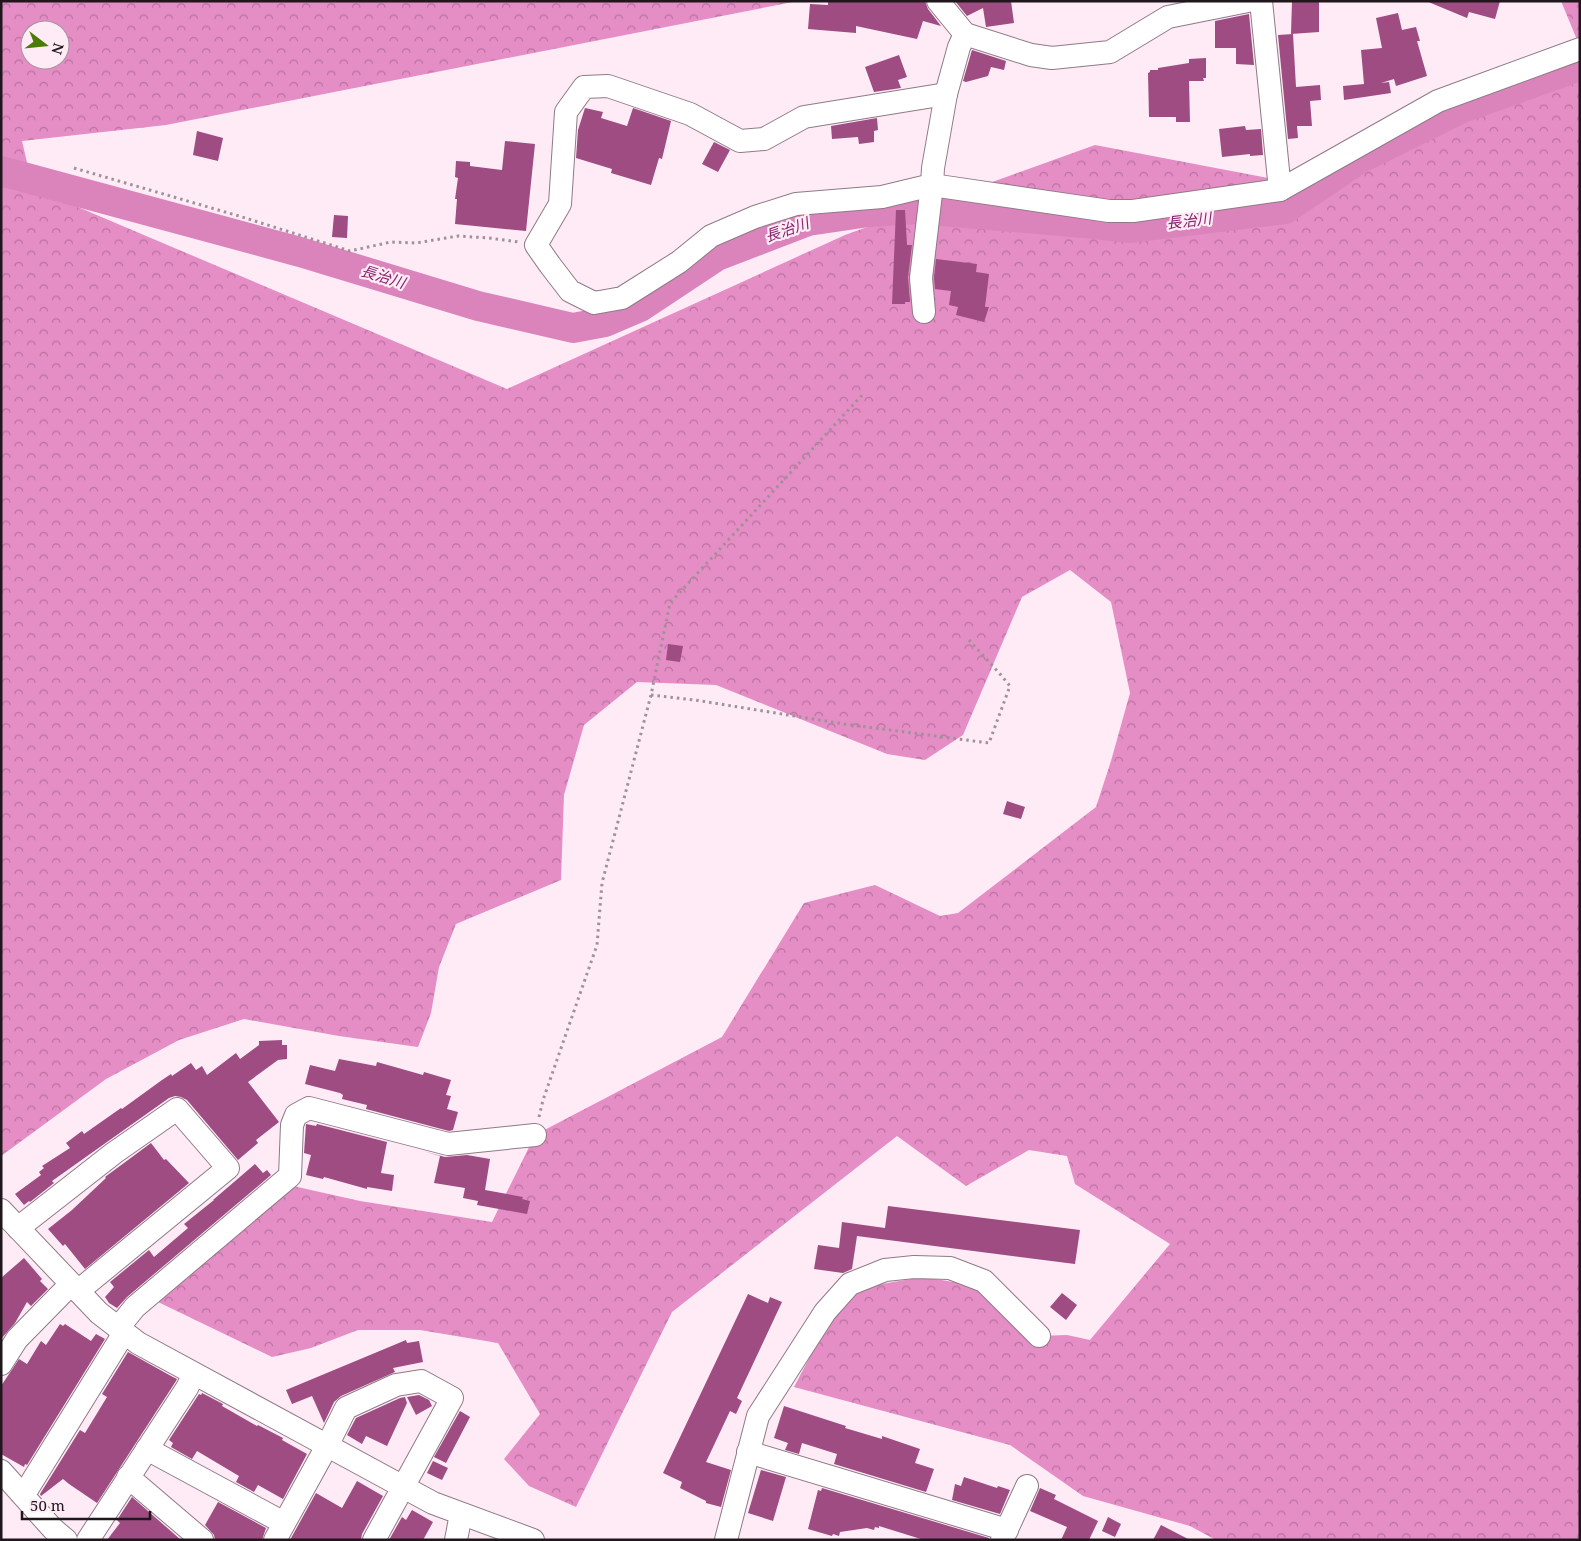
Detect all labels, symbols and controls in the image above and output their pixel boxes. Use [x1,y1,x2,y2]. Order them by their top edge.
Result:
north arrow [20,20,70,70]
text: N [47,41,69,57]
water label: 長治川 [1165,207,1214,233]
water label: 長治川 [762,212,813,246]
water label: 長治川 [359,260,410,293]
scale bar [22,1488,150,1520]
text: 50 m [30,1495,65,1515]

